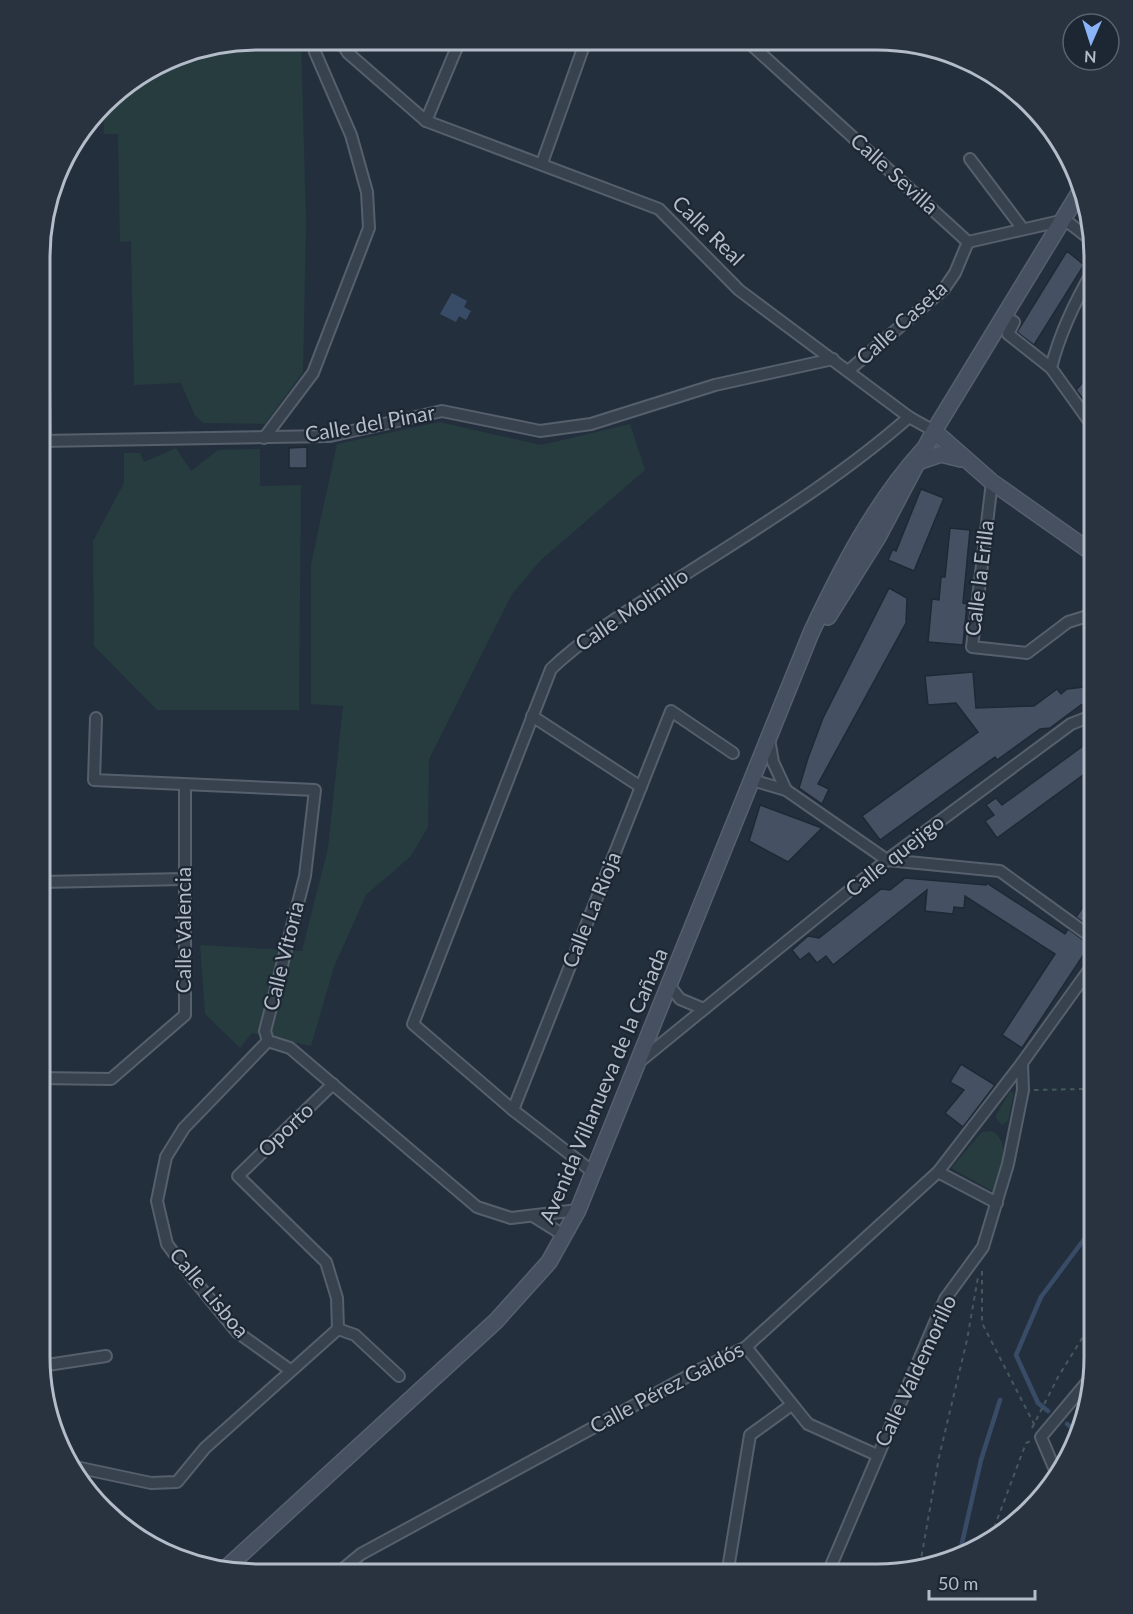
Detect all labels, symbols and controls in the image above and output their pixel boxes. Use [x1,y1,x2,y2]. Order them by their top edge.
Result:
north arrow [1061,12,1121,72]
text: N [1084,48,1097,67]
street label: Calle Sevilla [846,127,944,219]
street label: Calle Real [668,190,750,270]
street label: Calle Caseta [850,275,951,369]
street label: Calle del Pinar [303,399,437,446]
street label: Calle la Erilla [959,518,998,637]
street label: Calle Molinillo [570,562,692,656]
street label: Calle quejigo [840,809,948,901]
street label: Calle La Rioja [556,848,625,971]
street label: Calle Valencia [170,867,195,993]
street label: Calle Vitoria [257,898,308,1013]
street label: Avenida Villanueva de la Cañada [533,944,672,1227]
street label: Oporto [252,1096,318,1161]
street label: Calle Lisboa [165,1242,255,1342]
street label: Calle Valdemorillo [869,1290,961,1450]
street label: Calle Pérez Galdós [585,1336,747,1438]
scale bar [929,1563,1036,1601]
text: 50 m [938,1572,978,1594]

